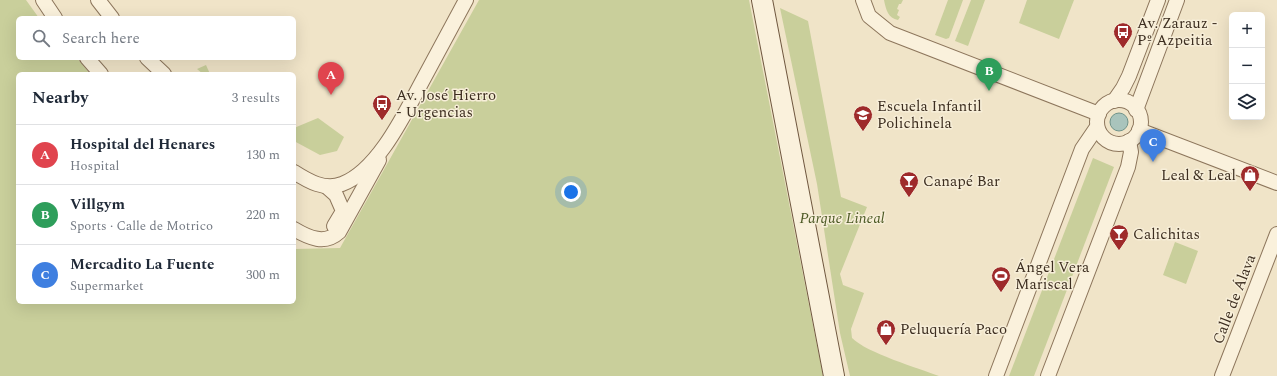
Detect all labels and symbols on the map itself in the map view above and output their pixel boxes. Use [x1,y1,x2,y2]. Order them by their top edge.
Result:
place label: Av. Zarauz - Pº Azpeitia [1137,12,1217,52]
bus stop icon: Av. Zarauz - Pº Azpeitia [1112,21,1134,49]
pin: B [976,58,1002,91]
pin: A [318,62,344,95]
place label: Av. José Hierro - Urgencias [396,84,496,124]
bus stop icon: Av. José Hierro - Urgencias [371,93,393,121]
place label: Escuela Infantil Polichinela [877,95,982,135]
school or university icon: Escuela Infantil Polichinela [852,104,874,132]
pin: C [1140,129,1166,162]
place label: Leal & Leal [1161,164,1236,187]
shop icon: Leal & Leal [1239,164,1261,192]
bar icon: Canapé Bar [898,170,920,198]
place label: Canapé Bar [923,170,1000,193]
your location [561,182,581,202]
park label: Parque Lineal [799,207,885,230]
bar icon: Calichitas [1108,223,1130,251]
place label: Calichitas [1133,223,1200,246]
street label: Calle de Álava [1207,250,1262,348]
place label: Ángel Vera Mariscal [1015,256,1090,296]
sports icon: Ángel Vera Mariscal [990,265,1012,293]
shop icon: Peluquería Paco [875,318,897,346]
place label: Peluquería Paco [900,318,1007,341]

